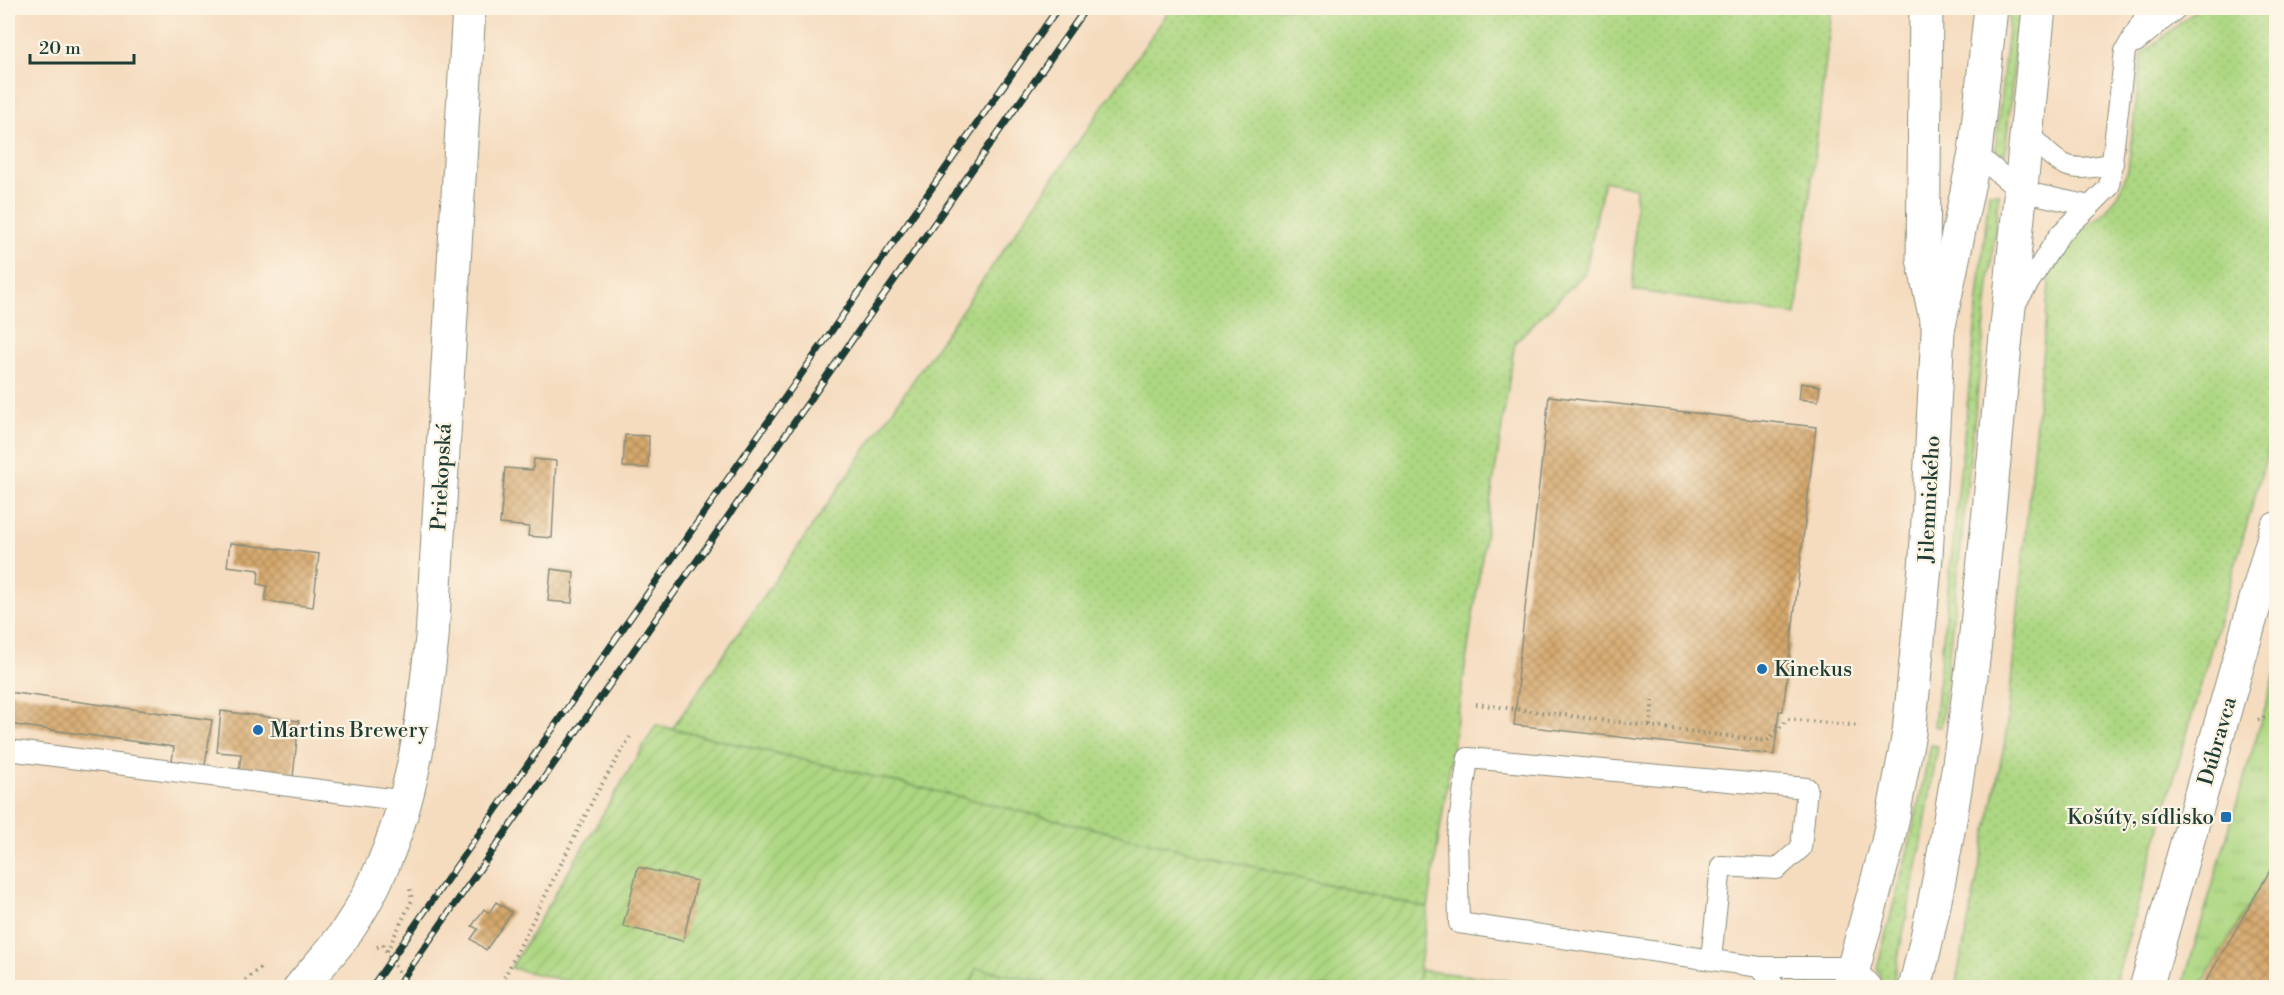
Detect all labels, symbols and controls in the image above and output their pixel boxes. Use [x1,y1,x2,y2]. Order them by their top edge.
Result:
scale bar [30,27,134,65]
text: 20 m [39,37,81,60]
street label: Priekopská [426,422,458,531]
street label: Jilemnického [1914,435,1946,564]
place label: Kinekus [1774,657,1852,683]
marker: Kinekus [1755,662,1769,676]
street label: Dúbravca [2193,694,2243,789]
place label: Martins Brewery [270,718,429,744]
marker: Martins Brewery [251,723,265,737]
place label: Košúty, sídlisko [2067,805,2214,831]
marker: Košúty, sídlisko [2219,810,2233,824]

